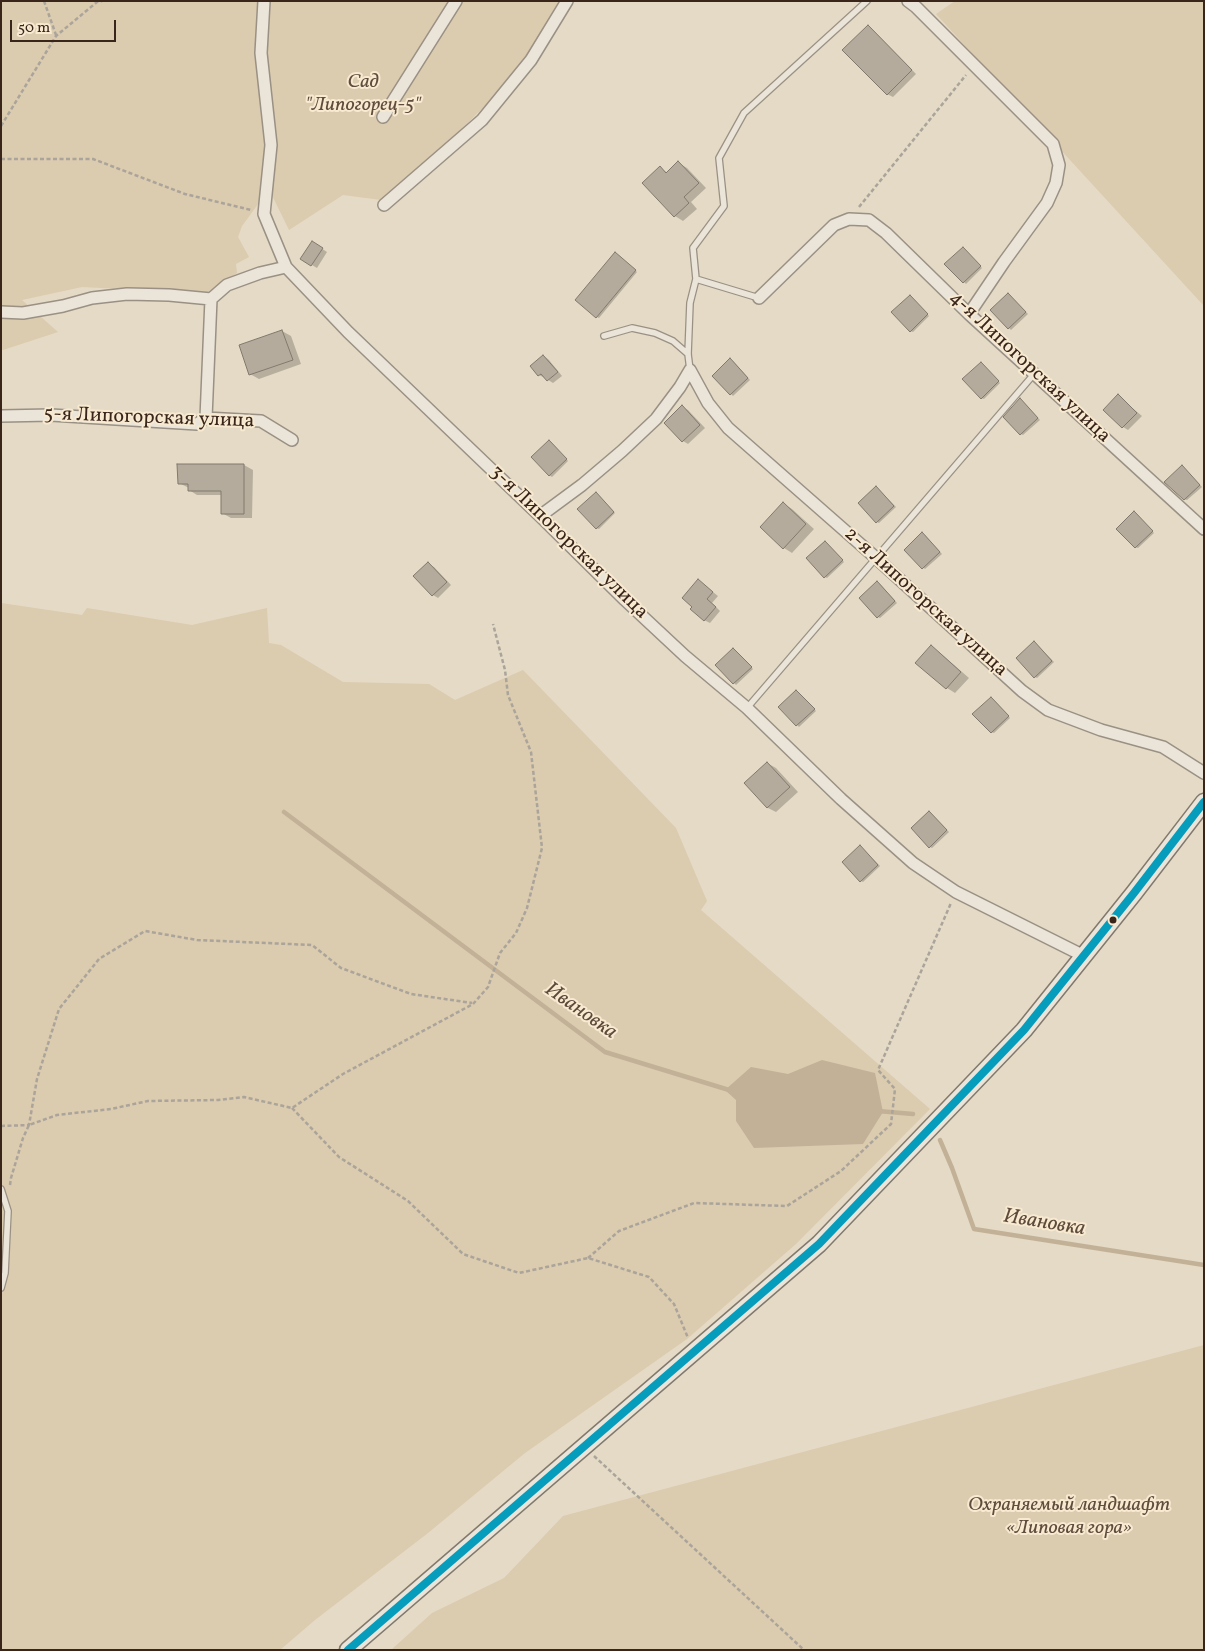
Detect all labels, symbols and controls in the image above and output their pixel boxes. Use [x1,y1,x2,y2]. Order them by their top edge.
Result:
scale bar [12,10,119,42]
text: 50 m [18,18,50,39]
park label: Сад "Липогорец-5" [305,71,421,118]
street label: 4-я Липогорская улица [943,287,1115,449]
street label: 5-я Липогорская улица [43,403,255,435]
street label: 3-я Липогорская улица [484,461,652,625]
street label: 2-я Липогорская улица [838,523,1012,683]
unlabelled marker [1108,915,1118,925]
water label: Ивановка [539,978,621,1046]
water label: Ивановка [1001,1205,1087,1243]
park label: Охраняемый ландшафт «Липовая гора» [968,1494,1170,1541]

